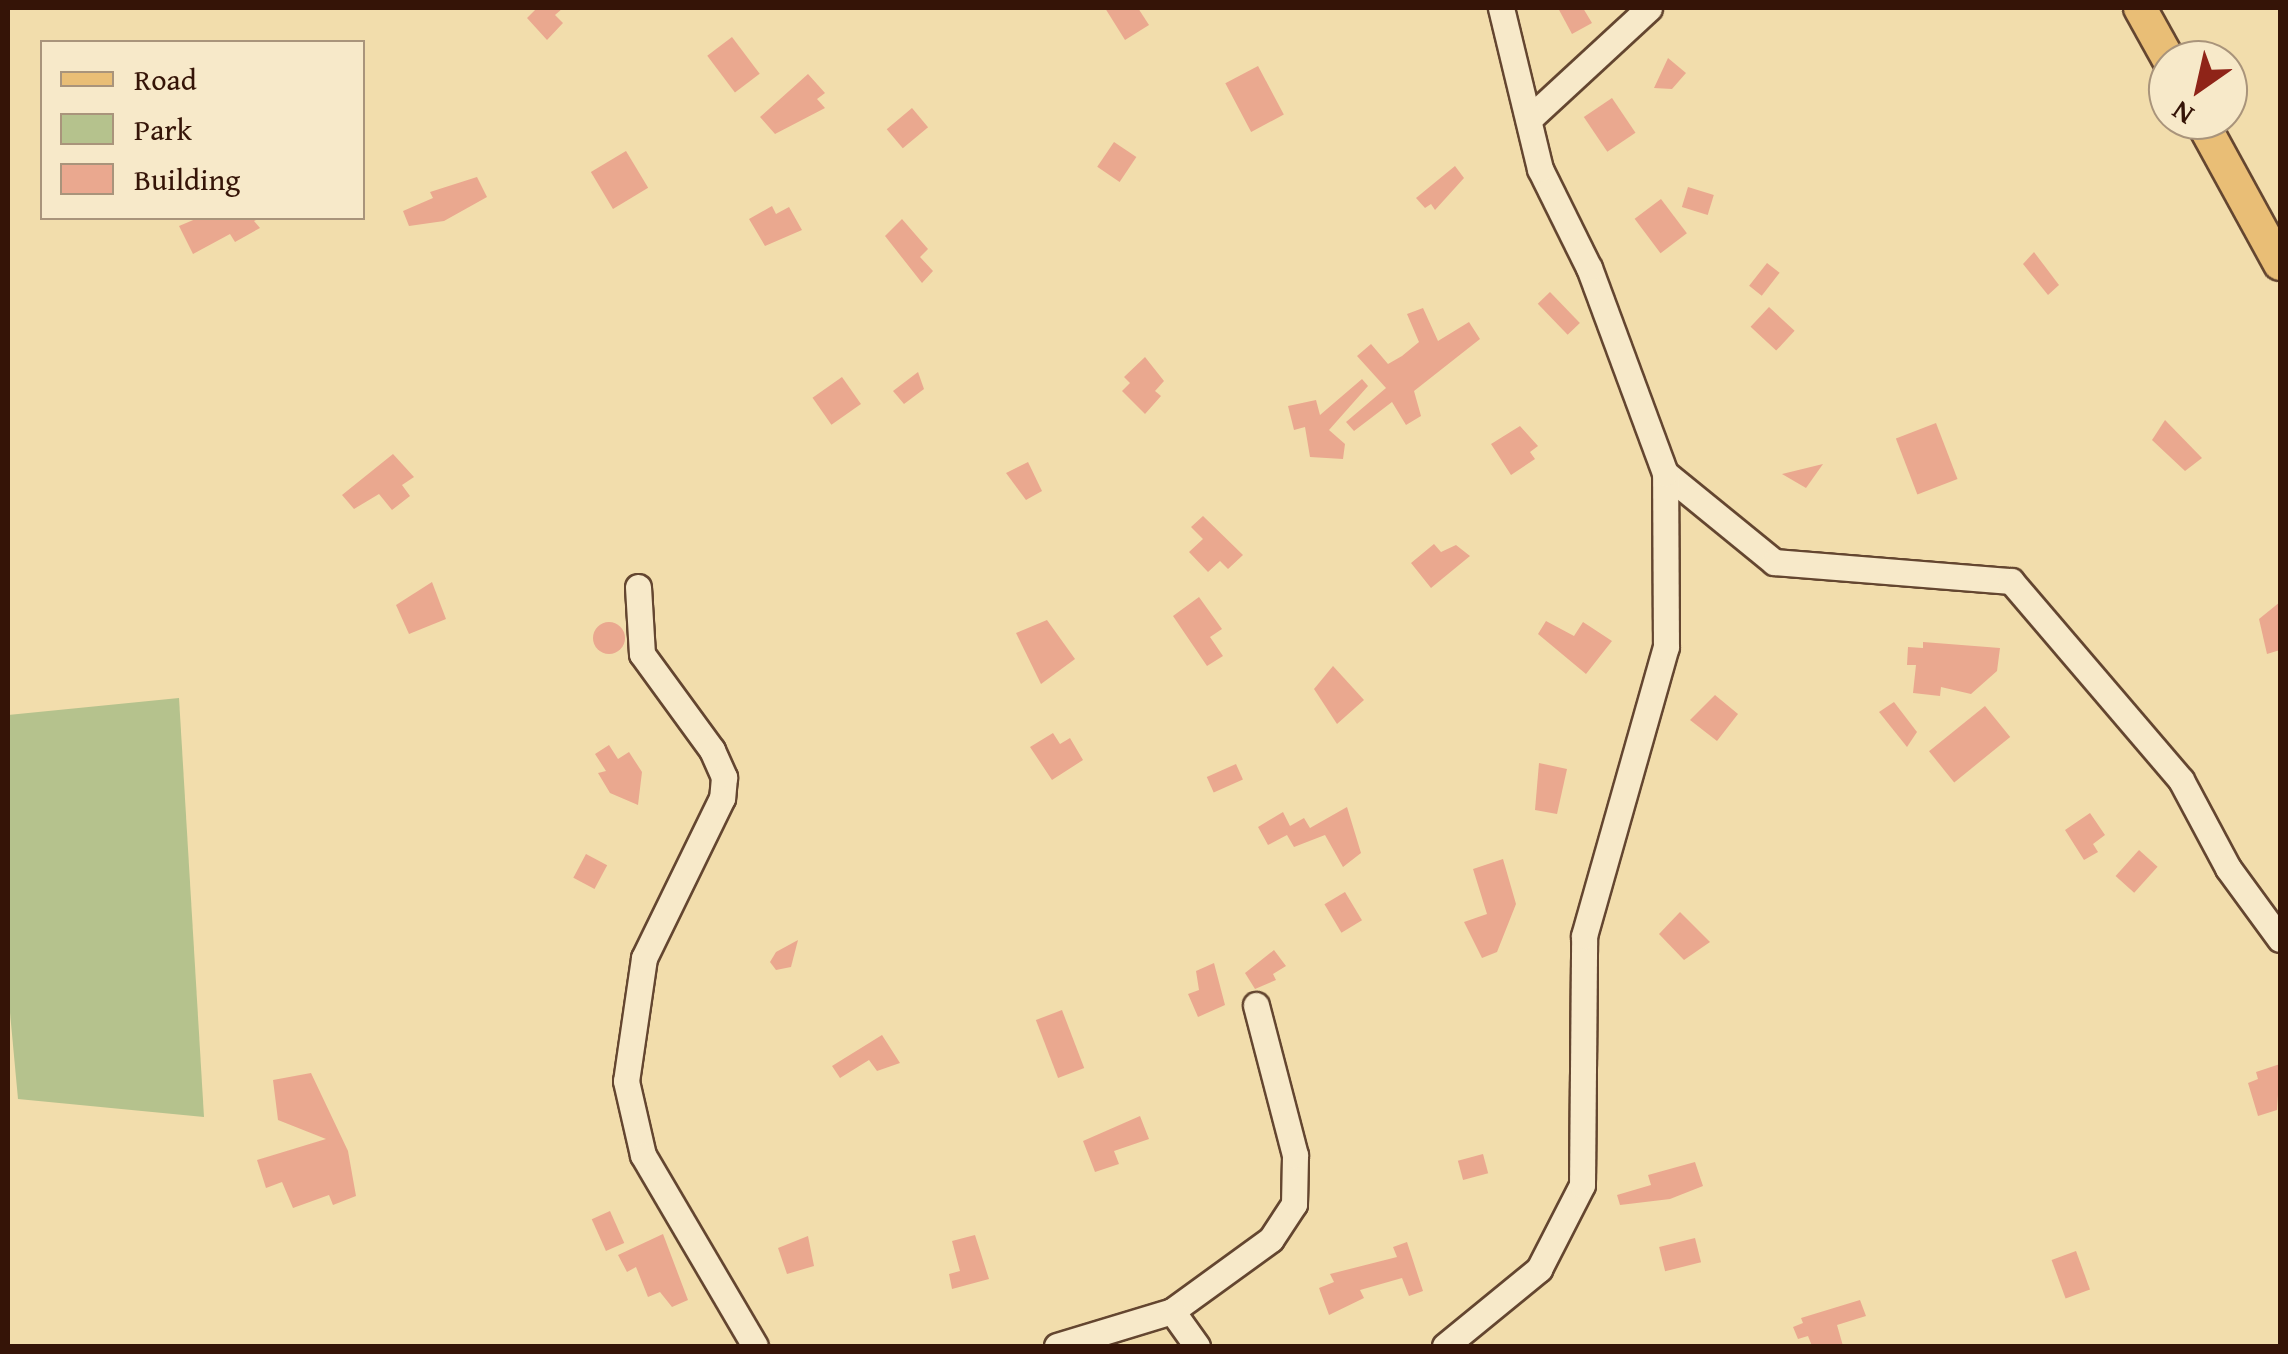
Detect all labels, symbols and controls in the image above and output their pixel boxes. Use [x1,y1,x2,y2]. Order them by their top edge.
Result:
legend [40,40,365,220]
north arrow [2148,40,2248,140]
text: Road [134,57,197,101]
text: N [2163,91,2201,136]
text: Park [134,107,192,151]
text: Building [134,157,240,201]

